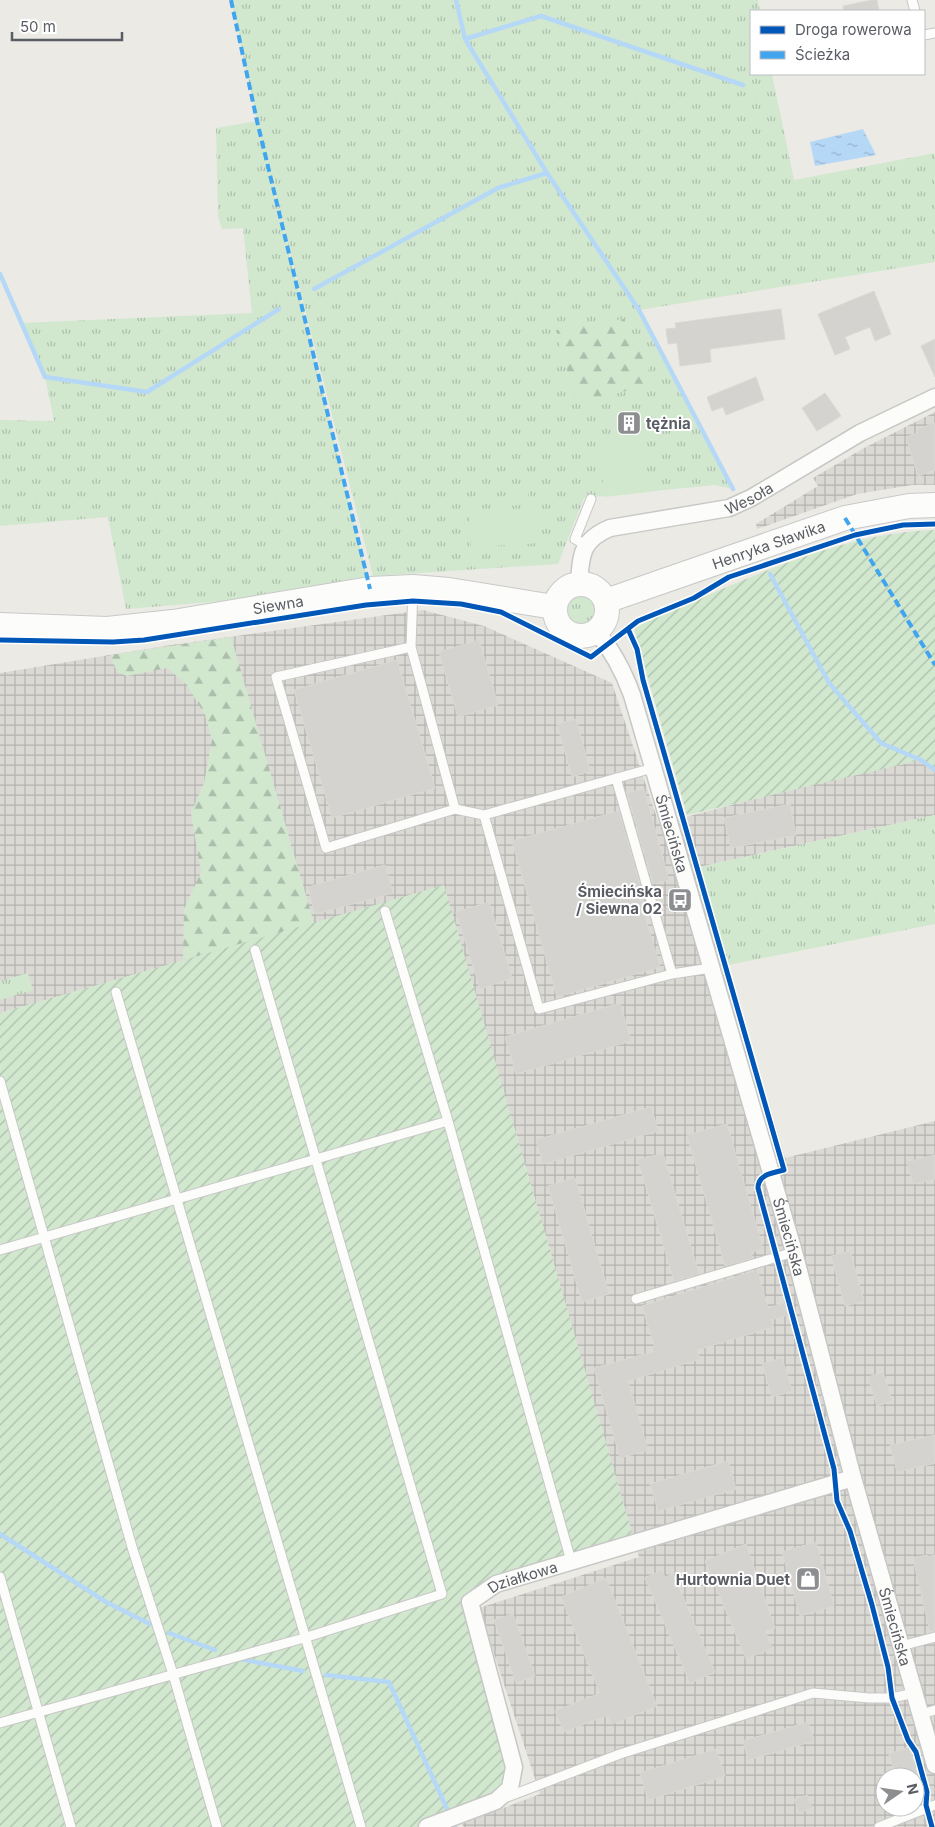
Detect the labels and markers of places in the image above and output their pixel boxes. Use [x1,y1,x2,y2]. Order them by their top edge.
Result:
building icon: tężnia [616,410,642,436]
place label: tężnia [646,414,691,433]
place label: Śmiecińska / Siewna 02 [576,882,662,918]
bus stop icon: Śmiecińska / Siewna 02 [667,887,693,913]
shop icon: Hurtownia Duet [795,1566,821,1592]
place label: Hurtownia Duet [676,1570,790,1589]

